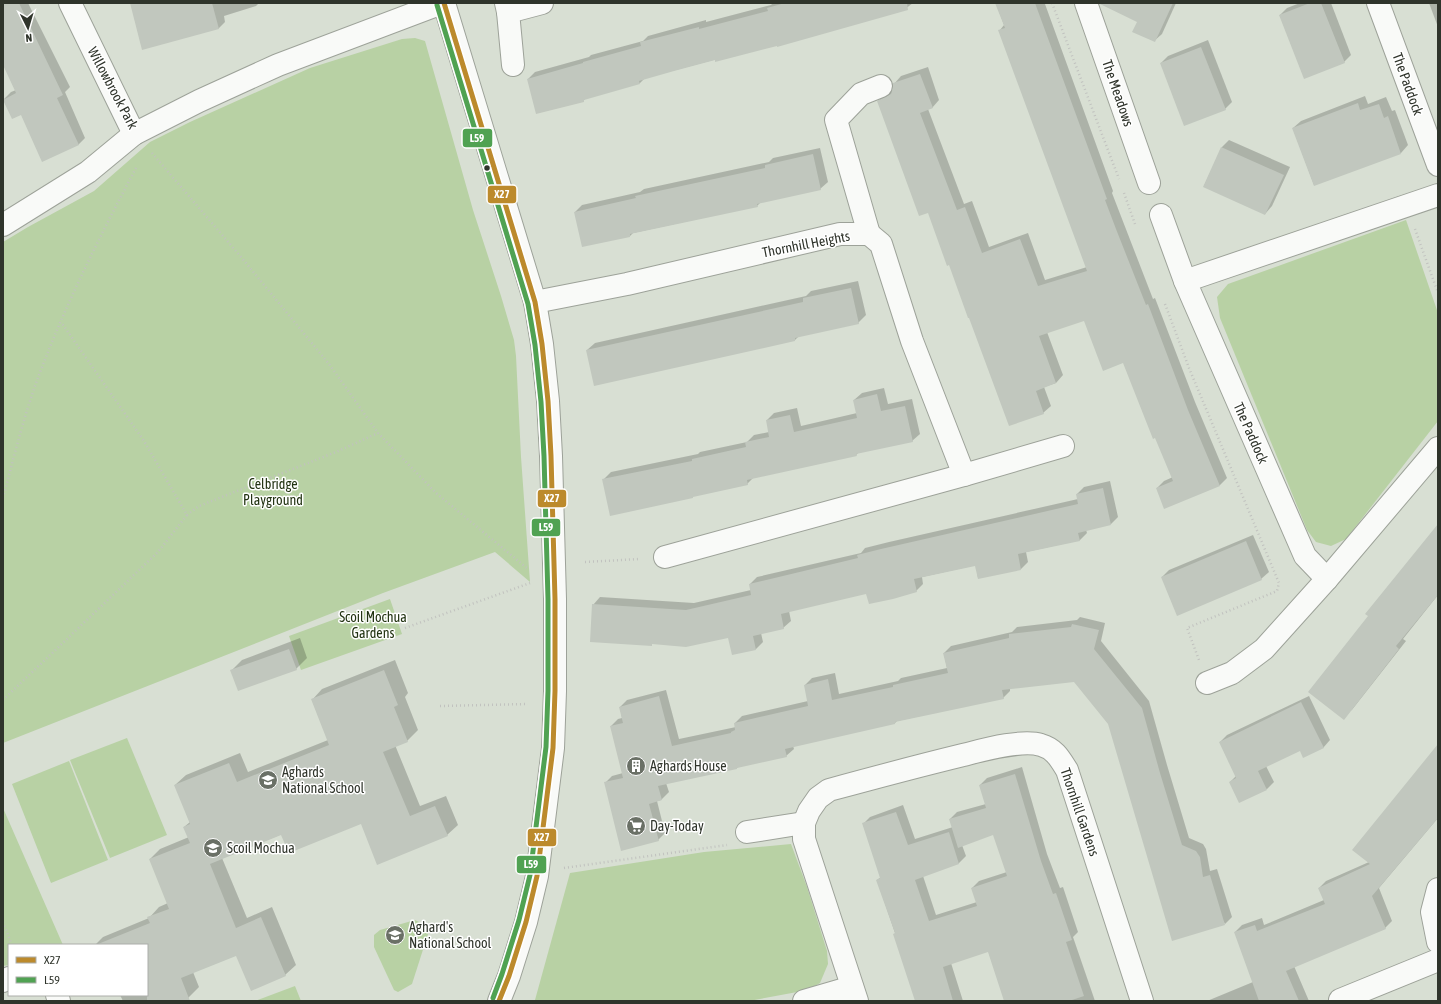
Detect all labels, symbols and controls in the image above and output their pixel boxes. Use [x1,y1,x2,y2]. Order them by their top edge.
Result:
north arrow [8,8,48,48]
text: N [25,32,33,44]
street label: Willowbrook Park [85,44,141,132]
street label: The Paddock [1389,51,1427,117]
street label: The Meadows [1099,58,1137,129]
line badge: L59 [462,128,493,148]
text: L59 [470,132,484,144]
unlabelled marker [482,163,492,173]
line badge: X27 [487,185,517,204]
text: X27 [493,188,510,200]
street label: Thornhill Heights [761,228,851,260]
street label: The Paddock [1230,400,1272,466]
park label: Celbridge Playground [243,476,303,508]
line badge: X27 [537,489,567,508]
text: X27 [543,492,560,504]
line badge: L59 [531,518,561,537]
text: L59 [539,521,553,533]
park label: Scoil Mochua Gardens [339,609,407,641]
building icon: Aghards House [625,755,647,777]
place label: Aghards House [650,758,727,774]
place label: Aghards National School [282,764,365,796]
street label: Thornhill Gardens [1057,766,1103,858]
school or university icon: Aghards National School [257,769,279,791]
supermarket icon: Day-Today [625,815,647,837]
place label: Day-Today [650,818,704,834]
line badge: X27 [527,828,557,847]
text: X27 [533,831,550,843]
school or university icon: Scoil Mochua [202,837,224,859]
place label: Scoil Mochua [227,840,295,856]
line badge: L59 [516,855,547,874]
text: L59 [524,858,538,870]
place label: Aghard's National School [409,919,492,951]
school or university icon: Aghard's National School [384,924,406,946]
legend [8,944,148,996]
text: X27 [44,953,61,967]
text: L59 [44,973,60,987]

